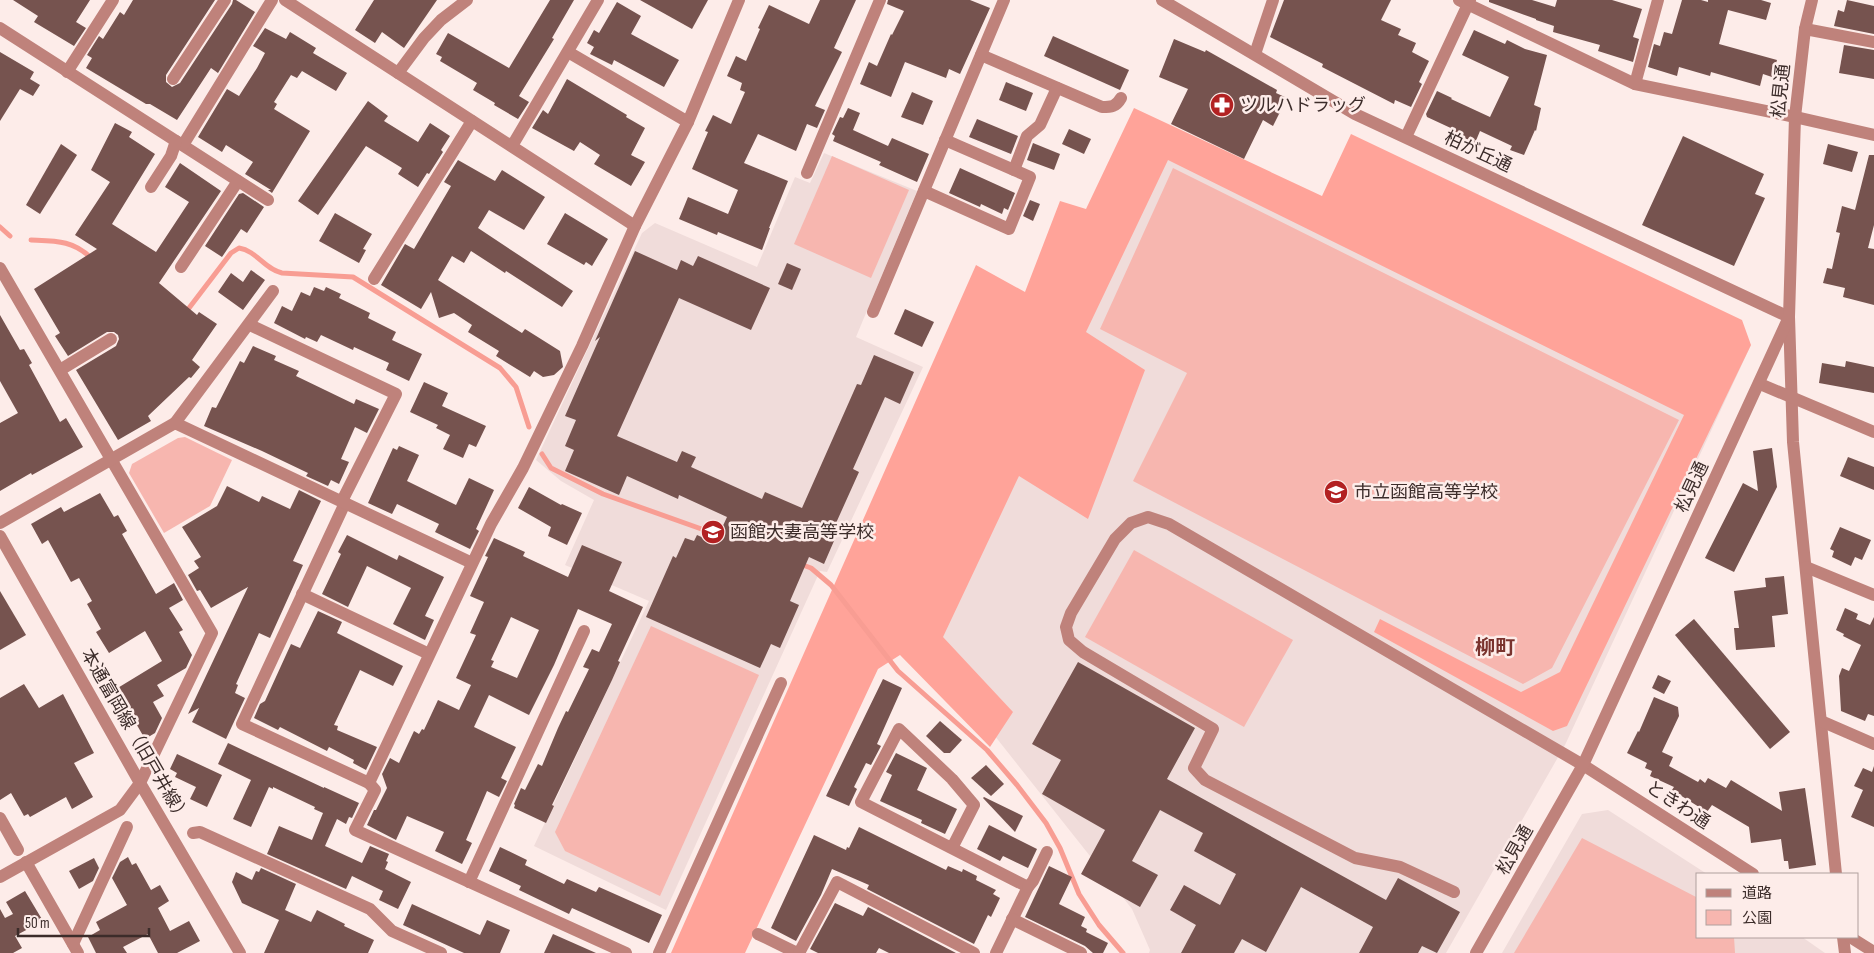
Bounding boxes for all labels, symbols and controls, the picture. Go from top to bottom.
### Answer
street label: 松見通 [1768,63,1794,119]
pharmacy icon: ツルハドラッグ [1209,92,1235,118]
place label: ツルハドラッグ [1240,95,1366,116]
street label: 柏が丘通 [1441,127,1515,177]
street label: 松見通 [1671,458,1713,516]
school or university icon: 市立函館高等学校 [1323,479,1349,505]
place label: 市立函館高等学校 [1354,482,1498,503]
school or university icon: 函館大妻高等学校 [700,519,726,545]
place label: 函館大妻高等学校 [730,522,874,543]
district label: 柳町 [1475,636,1515,660]
street label: 本通富岡線（旧戸井線） [76,645,194,827]
street label: ときわ通 [1642,777,1714,833]
street label: 松見通 [1492,821,1538,879]
legend [1696,873,1859,938]
text: 道路 [1742,884,1772,903]
scale bar [18,906,149,938]
text: 公園 [1742,909,1772,928]
text: 50 m [25,914,50,933]

